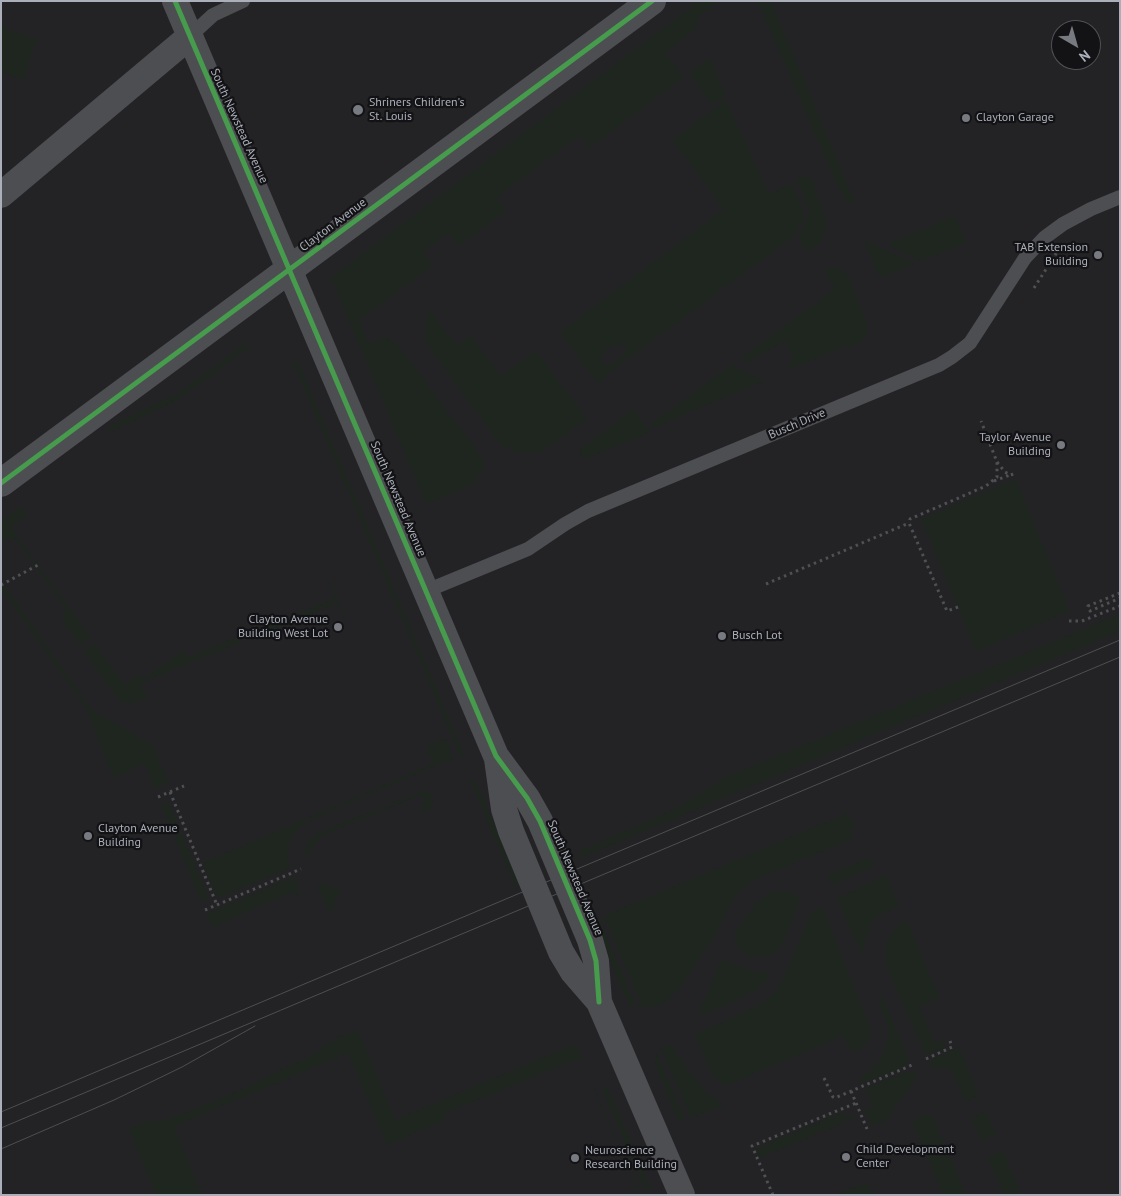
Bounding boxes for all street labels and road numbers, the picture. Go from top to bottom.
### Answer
street label: South Newstead Avenue [207,66,271,186]
street label: Clayton Avenue [297,195,369,255]
street label: Busch Drive [766,406,828,442]
street label: South Newstead Avenue [367,439,429,559]
street label: South Newstead Avenue [544,818,606,938]

